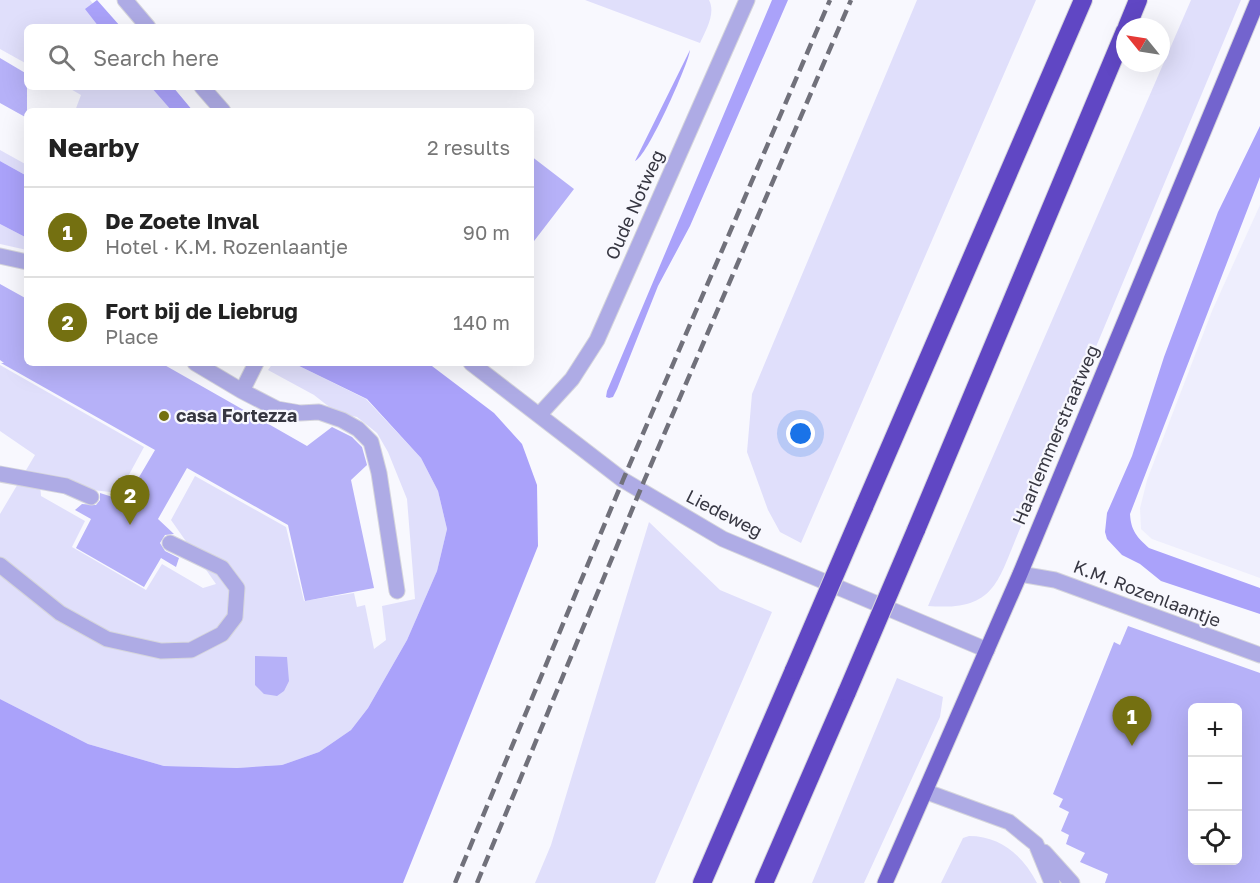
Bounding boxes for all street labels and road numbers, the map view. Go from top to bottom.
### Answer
street label: Oude Notweg [600,146,668,263]
street label: Haarlemmerstraatweg [1007,341,1103,528]
street label: Liedeweg [683,485,766,542]
street label: K.M. Rozenlaantje [1071,555,1224,631]

